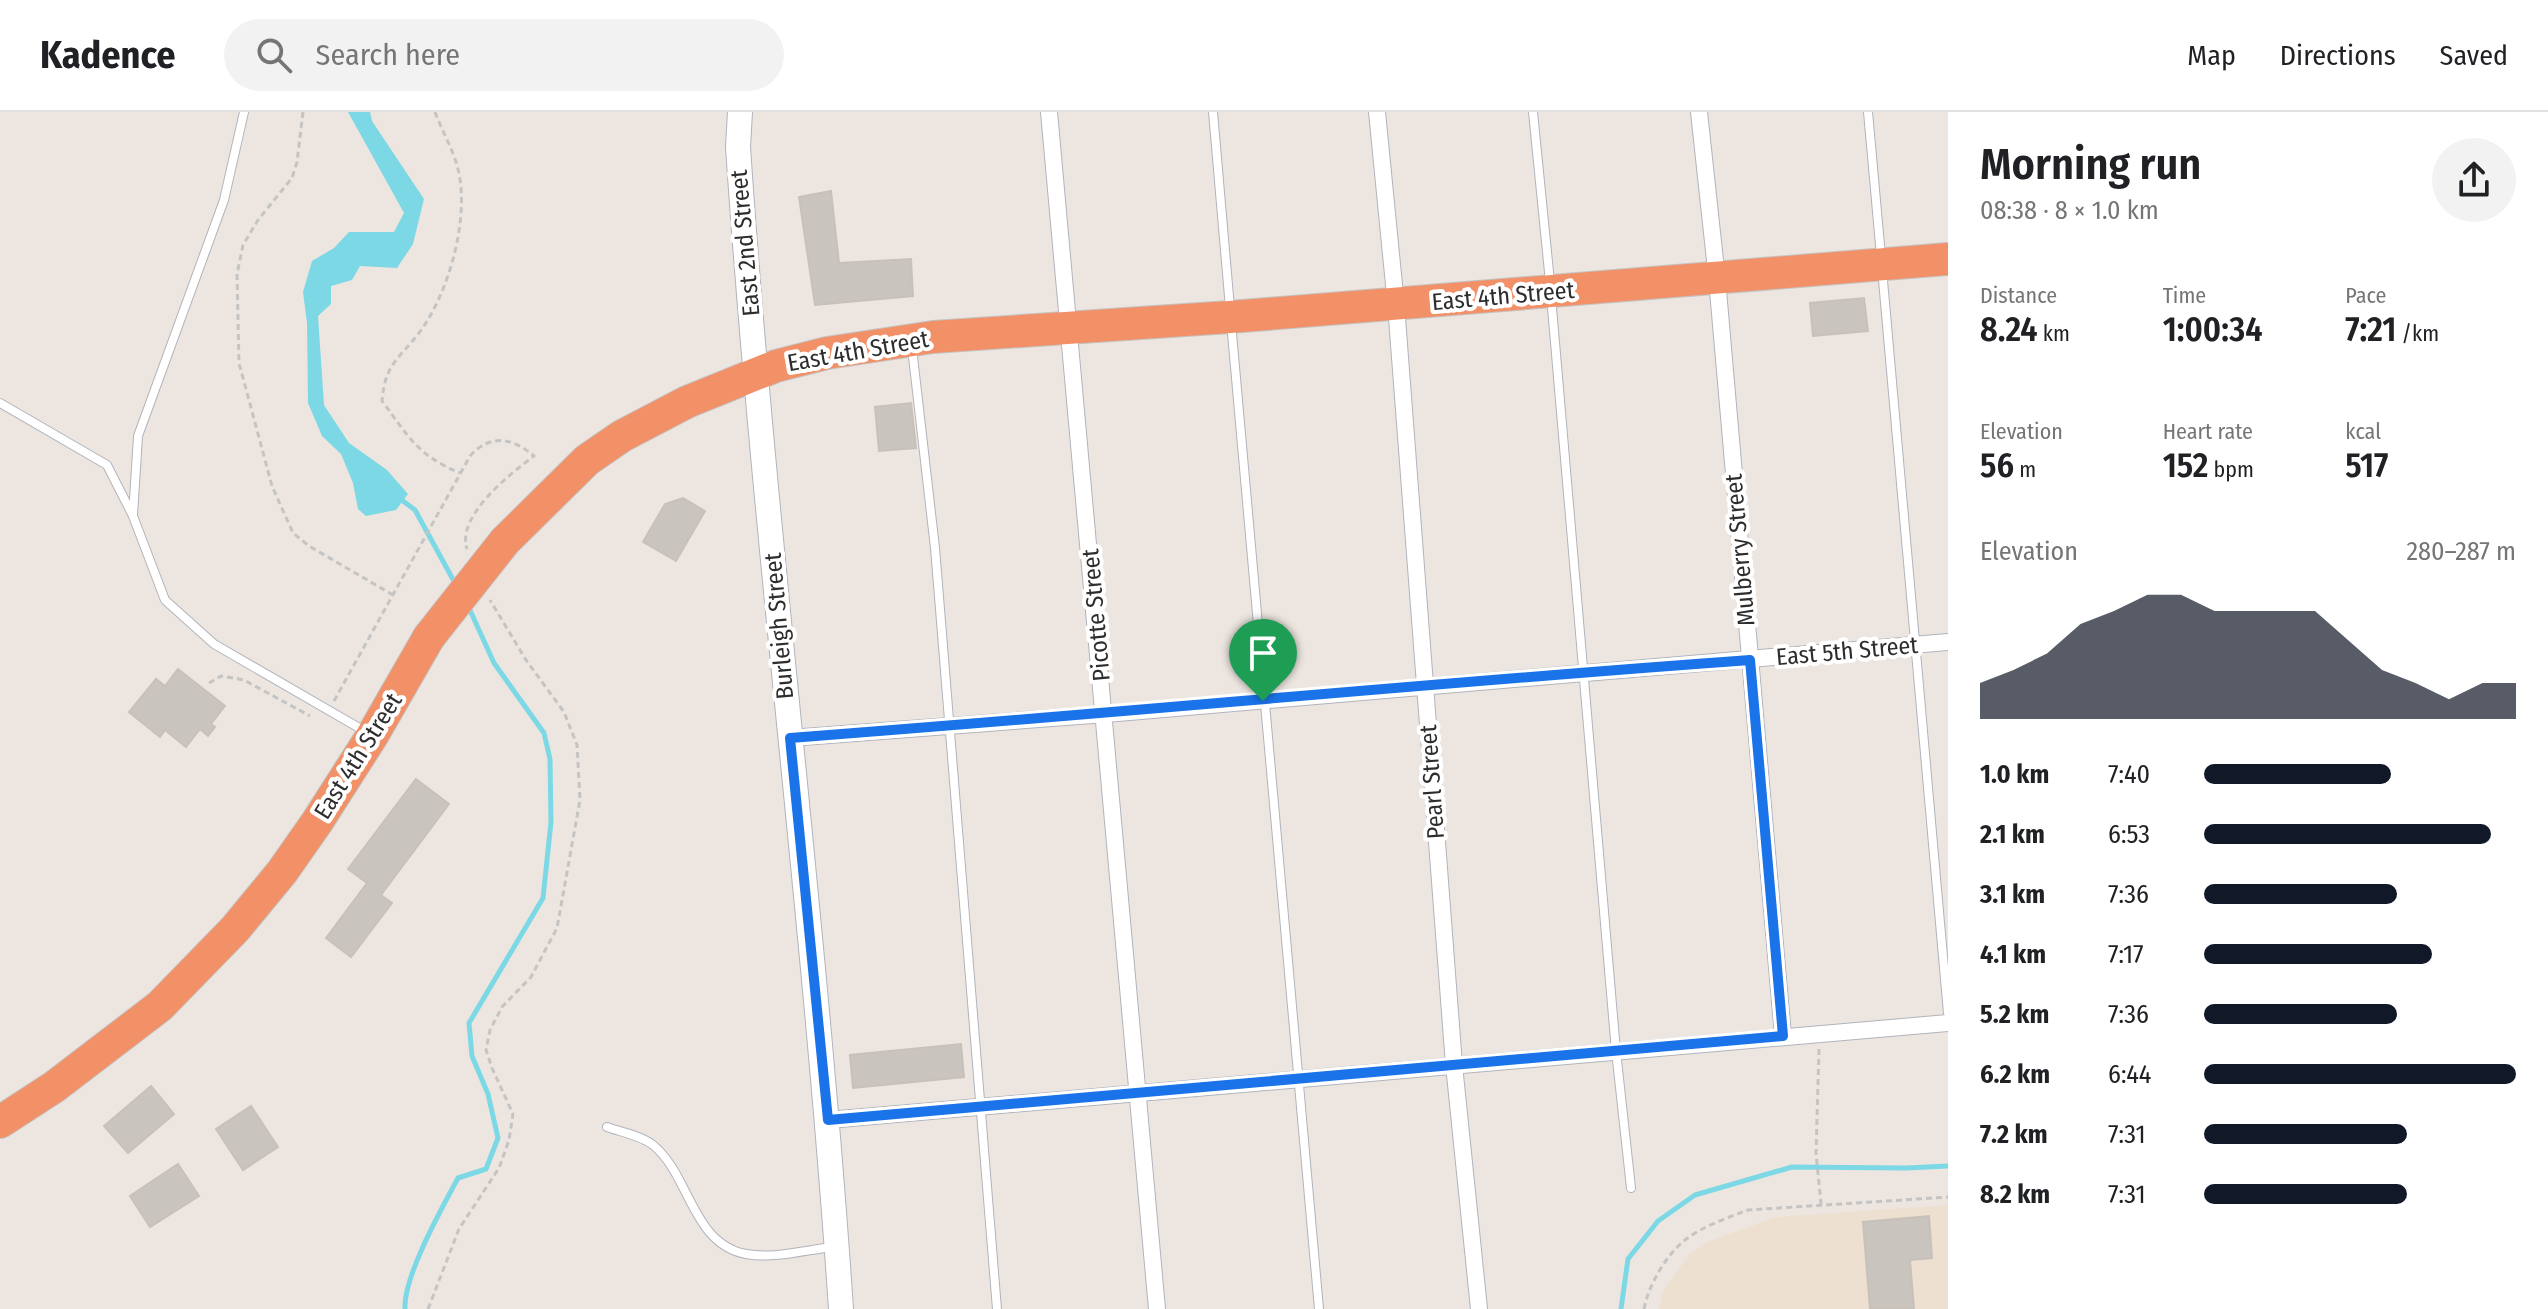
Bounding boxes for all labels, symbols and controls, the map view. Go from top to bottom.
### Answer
search box [224,19,784,91]
text: Kadence [40,32,176,78]
icon: search [252,33,296,77]
text: Search here [316,37,460,73]
text: Map [2187,39,2236,72]
text: Directions [2280,39,2396,72]
text: Saved [2440,39,2508,72]
text: Morning run [1980,138,2201,191]
button: share [2432,138,2516,222]
street label: East 2nd Street [725,168,765,317]
text: 08:38 · 8 × 1.0 km [1980,195,2159,226]
street label: East 4th Street [1431,276,1576,316]
text: Distance [1980,282,2057,309]
text: Time [2163,282,2206,309]
text: Pace [2345,282,2386,309]
text: 8.24 [1980,309,2038,350]
text: 1:00:34 [2163,309,2262,350]
text: 7:21 [2345,309,2396,350]
text: km [2038,320,2070,347]
text: /km [2396,320,2439,347]
street label: East 4th Street [785,325,931,377]
text: Elevation [1980,418,2063,445]
text: Heart rate [2163,418,2253,445]
text: kcal [2345,418,2381,445]
text: 56 [1980,445,2014,486]
text: 152 [2163,445,2208,486]
text: 517 [2345,445,2388,486]
text: m [2014,456,2036,483]
text: bpm [2208,456,2254,483]
street label: Mulberry Street [1719,473,1761,627]
text: Elevation [1980,536,2078,567]
text: 280–287 m [2407,536,2516,567]
street label: Picotte Street [1076,547,1116,682]
street label: Burleigh Street [759,552,799,700]
pin [1229,619,1297,701]
icon: arrive [1241,631,1285,675]
street label: East 5th Street [1775,631,1919,671]
street label: East 4th Street [308,688,408,824]
street label: Pearl Street [1414,724,1450,840]
text: 1.0 km [1980,759,2049,790]
text: 7:40 [2108,759,2150,790]
text: 2.1 km [1980,819,2045,850]
text: 6:53 [2108,819,2150,850]
text: 3.1 km [1980,879,2045,910]
text: 7:36 [2108,879,2149,910]
text: 4.1 km [1980,939,2046,970]
text: 7:17 [2108,939,2144,970]
text: 5.2 km [1980,999,2049,1030]
text: 7:36 [2108,999,2149,1030]
text: 6.2 km [1980,1059,2050,1090]
text: 6:44 [2108,1059,2151,1090]
text: 7.2 km [1980,1119,2048,1150]
text: 7:31 [2108,1119,2146,1150]
text: 8.2 km [1980,1179,2050,1210]
text: 7:31 [2108,1179,2146,1210]

